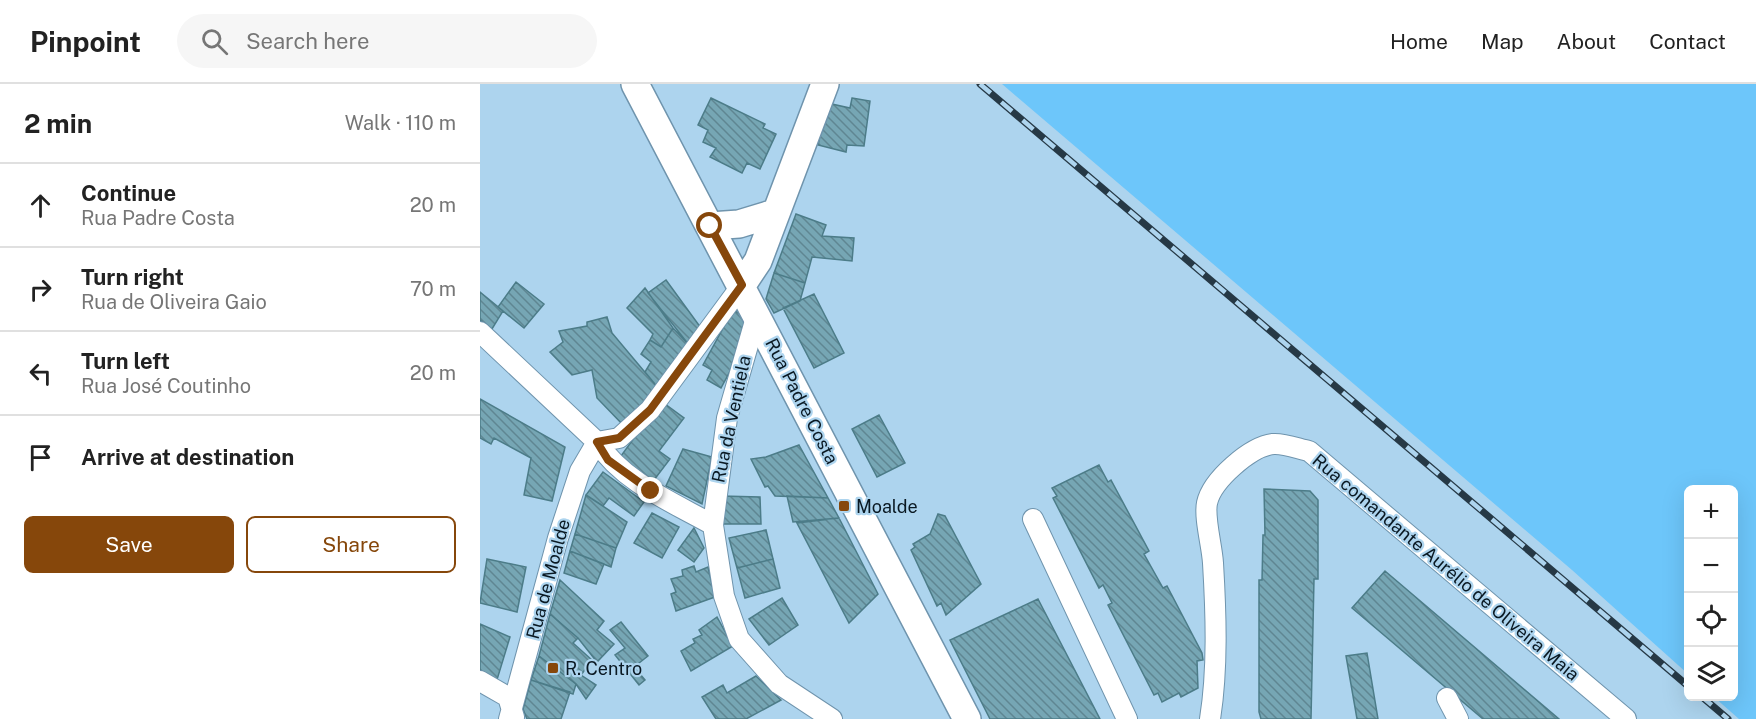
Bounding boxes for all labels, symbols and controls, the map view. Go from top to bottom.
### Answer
search box [177,14,597,68]
text: Pinpoint [30,25,141,58]
icon: search [198,25,231,58]
text: Search here [246,28,369,54]
text: Home [1390,29,1448,54]
text: Map [1481,29,1524,54]
text: About [1557,29,1616,54]
text: Contact [1649,29,1726,54]
text: 2 min [24,108,92,139]
text: Walk · 110 m [345,111,456,135]
text: Continue [81,180,176,206]
icon: ahead [24,189,57,222]
text: 20 m [410,193,456,217]
text: Rua Padre Costa [81,206,235,230]
route start [696,212,722,238]
text: Turn right [81,264,184,290]
icon: right [24,273,57,306]
text: 70 m [410,277,456,301]
text: Rua de Oliveira Gaio [81,290,267,314]
street label: Rua Padre Costa [761,335,843,467]
text: Turn left [81,348,170,374]
street label: Rua da Ventiela [707,353,755,485]
icon: left [24,357,57,390]
text: 20 m [410,361,456,385]
text: Rua José Coutinho [81,374,251,398]
icon: arrive [24,441,57,474]
text: Arrive at destination [81,444,294,470]
street label: Rua comandante Aurélio de Oliveira Maia [1308,449,1584,685]
route end [637,477,663,503]
map controls [1684,485,1738,701]
button: + [1684,485,1738,539]
place label: Moalde [856,496,918,517]
marker: Moalde [837,499,851,513]
button: Save [24,516,234,573]
button: Share [246,516,456,573]
street label: Rua de Moalde [522,517,574,641]
button: − [1684,539,1738,593]
button: locate [1684,593,1738,647]
button: layers [1684,647,1738,701]
place label: R. Centro [565,658,642,679]
marker: R. Centro [546,661,560,675]

